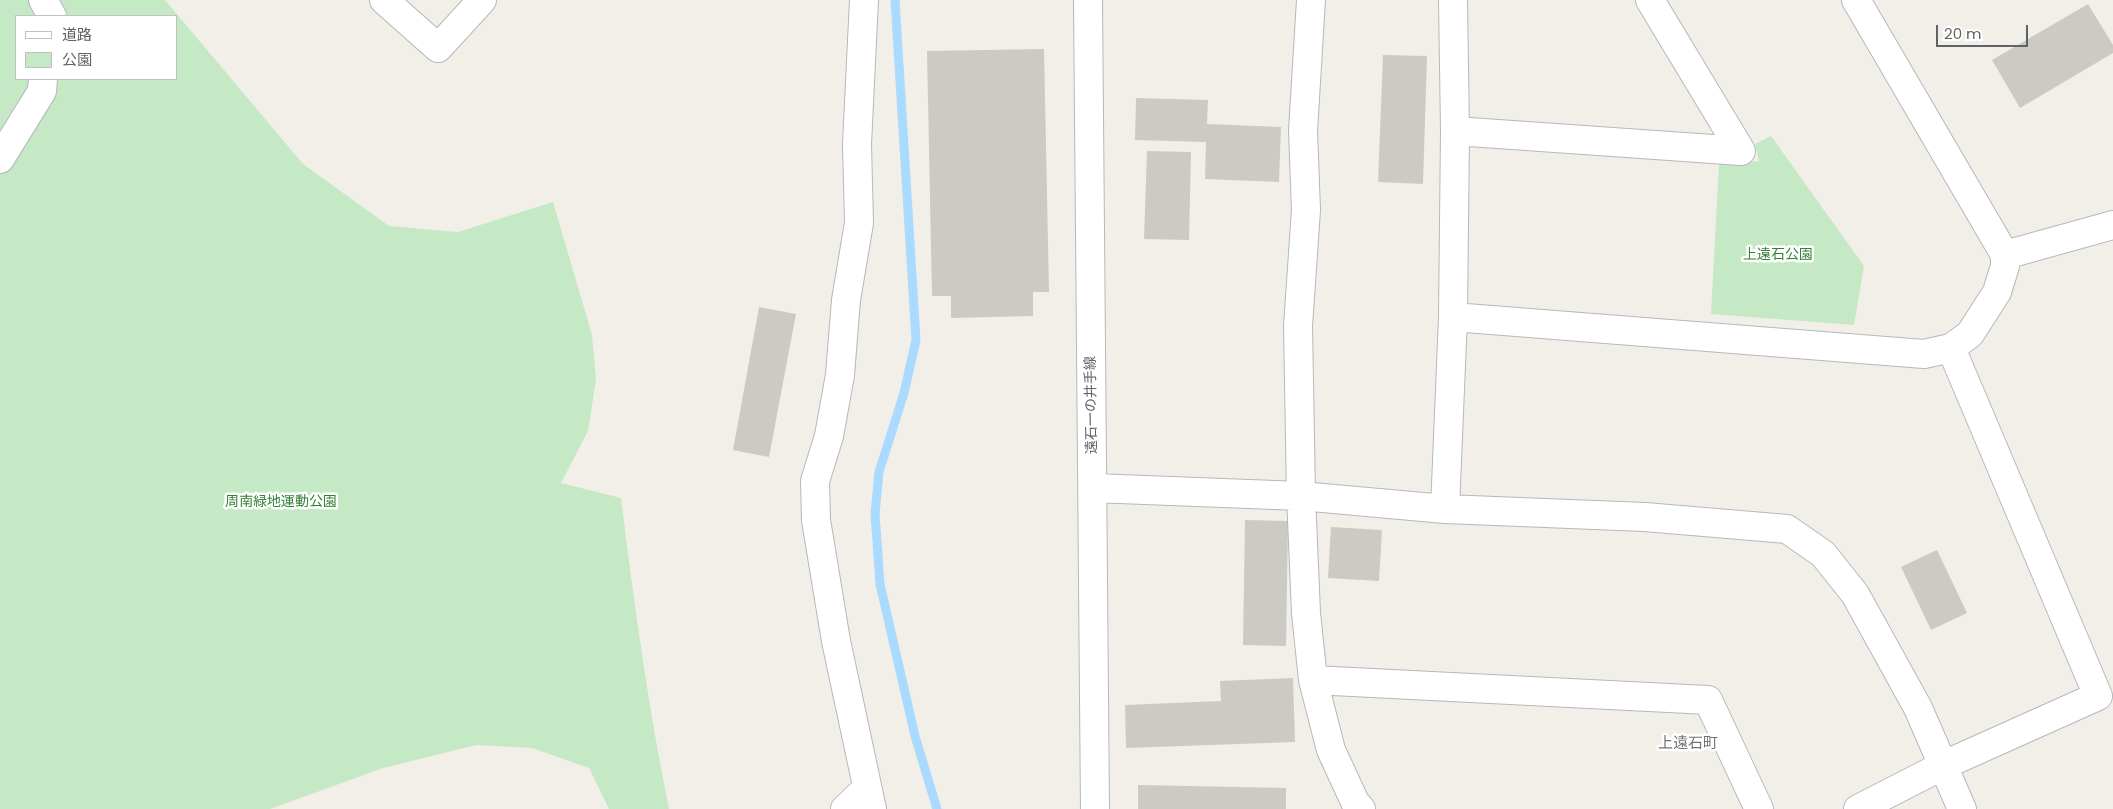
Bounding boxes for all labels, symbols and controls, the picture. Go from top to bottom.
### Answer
legend [15,15,178,80]
scale bar [1938,15,2030,47]
text: 20 m [1944,23,1982,44]
text: 道路 [62,24,92,45]
text: 公園 [62,49,92,70]
park label: 上遠石公園 [1743,247,1813,263]
street label: 遠石一の井手線 [1083,356,1101,454]
park label: 周南緑地運動公園 [225,494,337,510]
district label: 上遠石町 [1658,735,1718,753]

